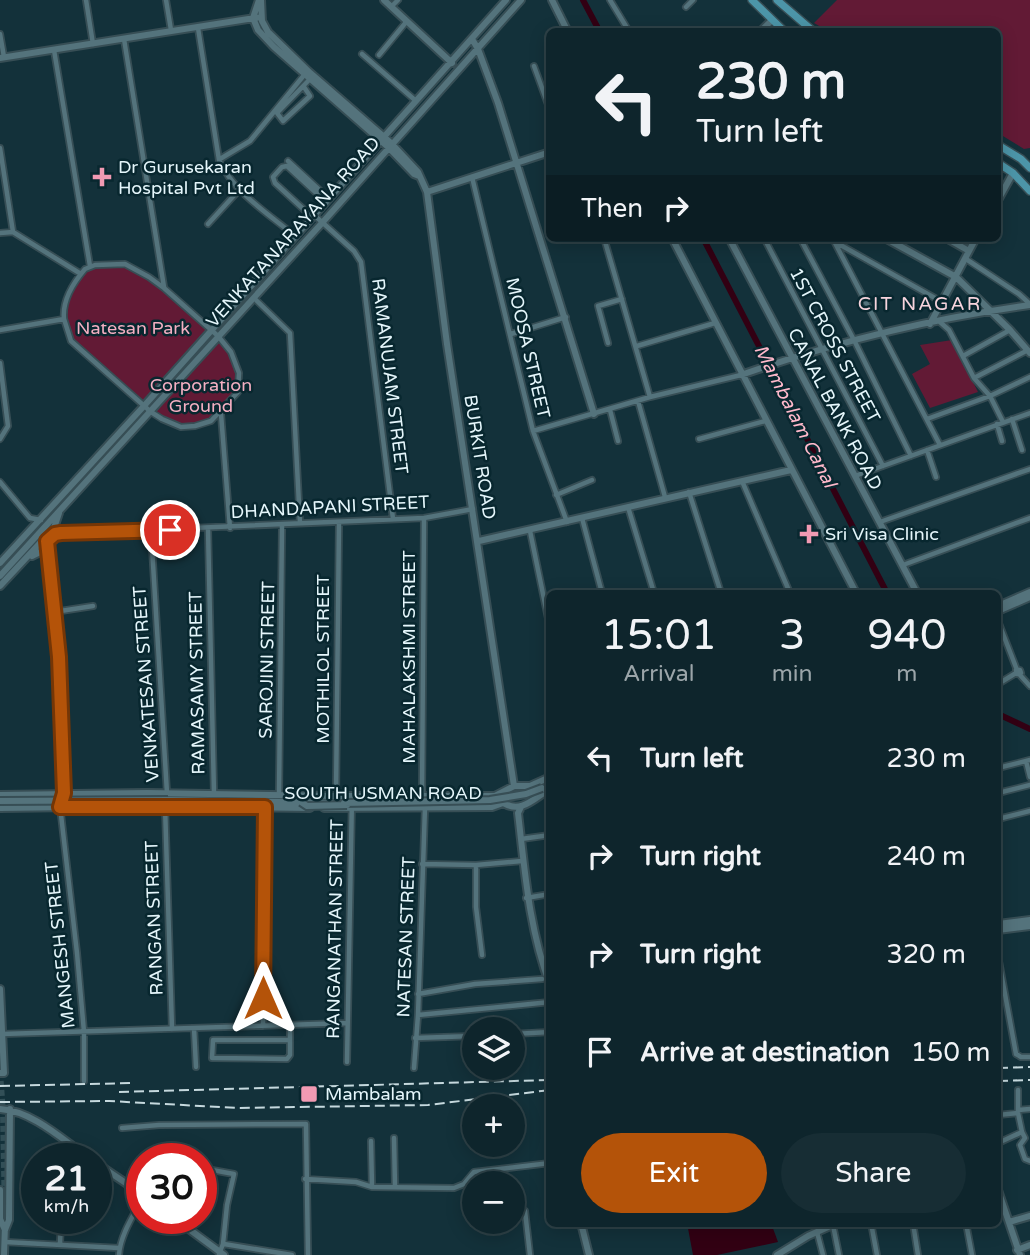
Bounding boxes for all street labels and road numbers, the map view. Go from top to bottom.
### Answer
street label: VENKATANARAYANA ROAD [201,132,385,332]
street label: 1ST CROSS STREET [785,264,885,426]
street label: MOOSA STREET [501,275,555,421]
street label: RAMANUJAM STREET [367,277,413,475]
street label: CANAL BANK ROAD [783,324,887,494]
street label: BURKIT ROAD [459,393,501,521]
street label: DHANDAPANI STREET [230,491,430,523]
street label: MAHALAKSHMI STREET [398,550,420,764]
street label: MOTHILOL STREET [312,574,334,744]
street label: SAROJINI STREET [255,581,279,739]
street label: VENKATESAN STREET [128,585,164,783]
street label: RAMASAMY STREET [184,591,210,775]
street label: SOUTH USMAN ROAD [284,782,482,804]
street label: RANGANATHAN STREET [322,819,348,1039]
street label: RANGAN STREET [140,840,168,996]
street label: NATESAN STREET [392,856,420,1018]
street label: MANGESH STREET [40,860,80,1030]

